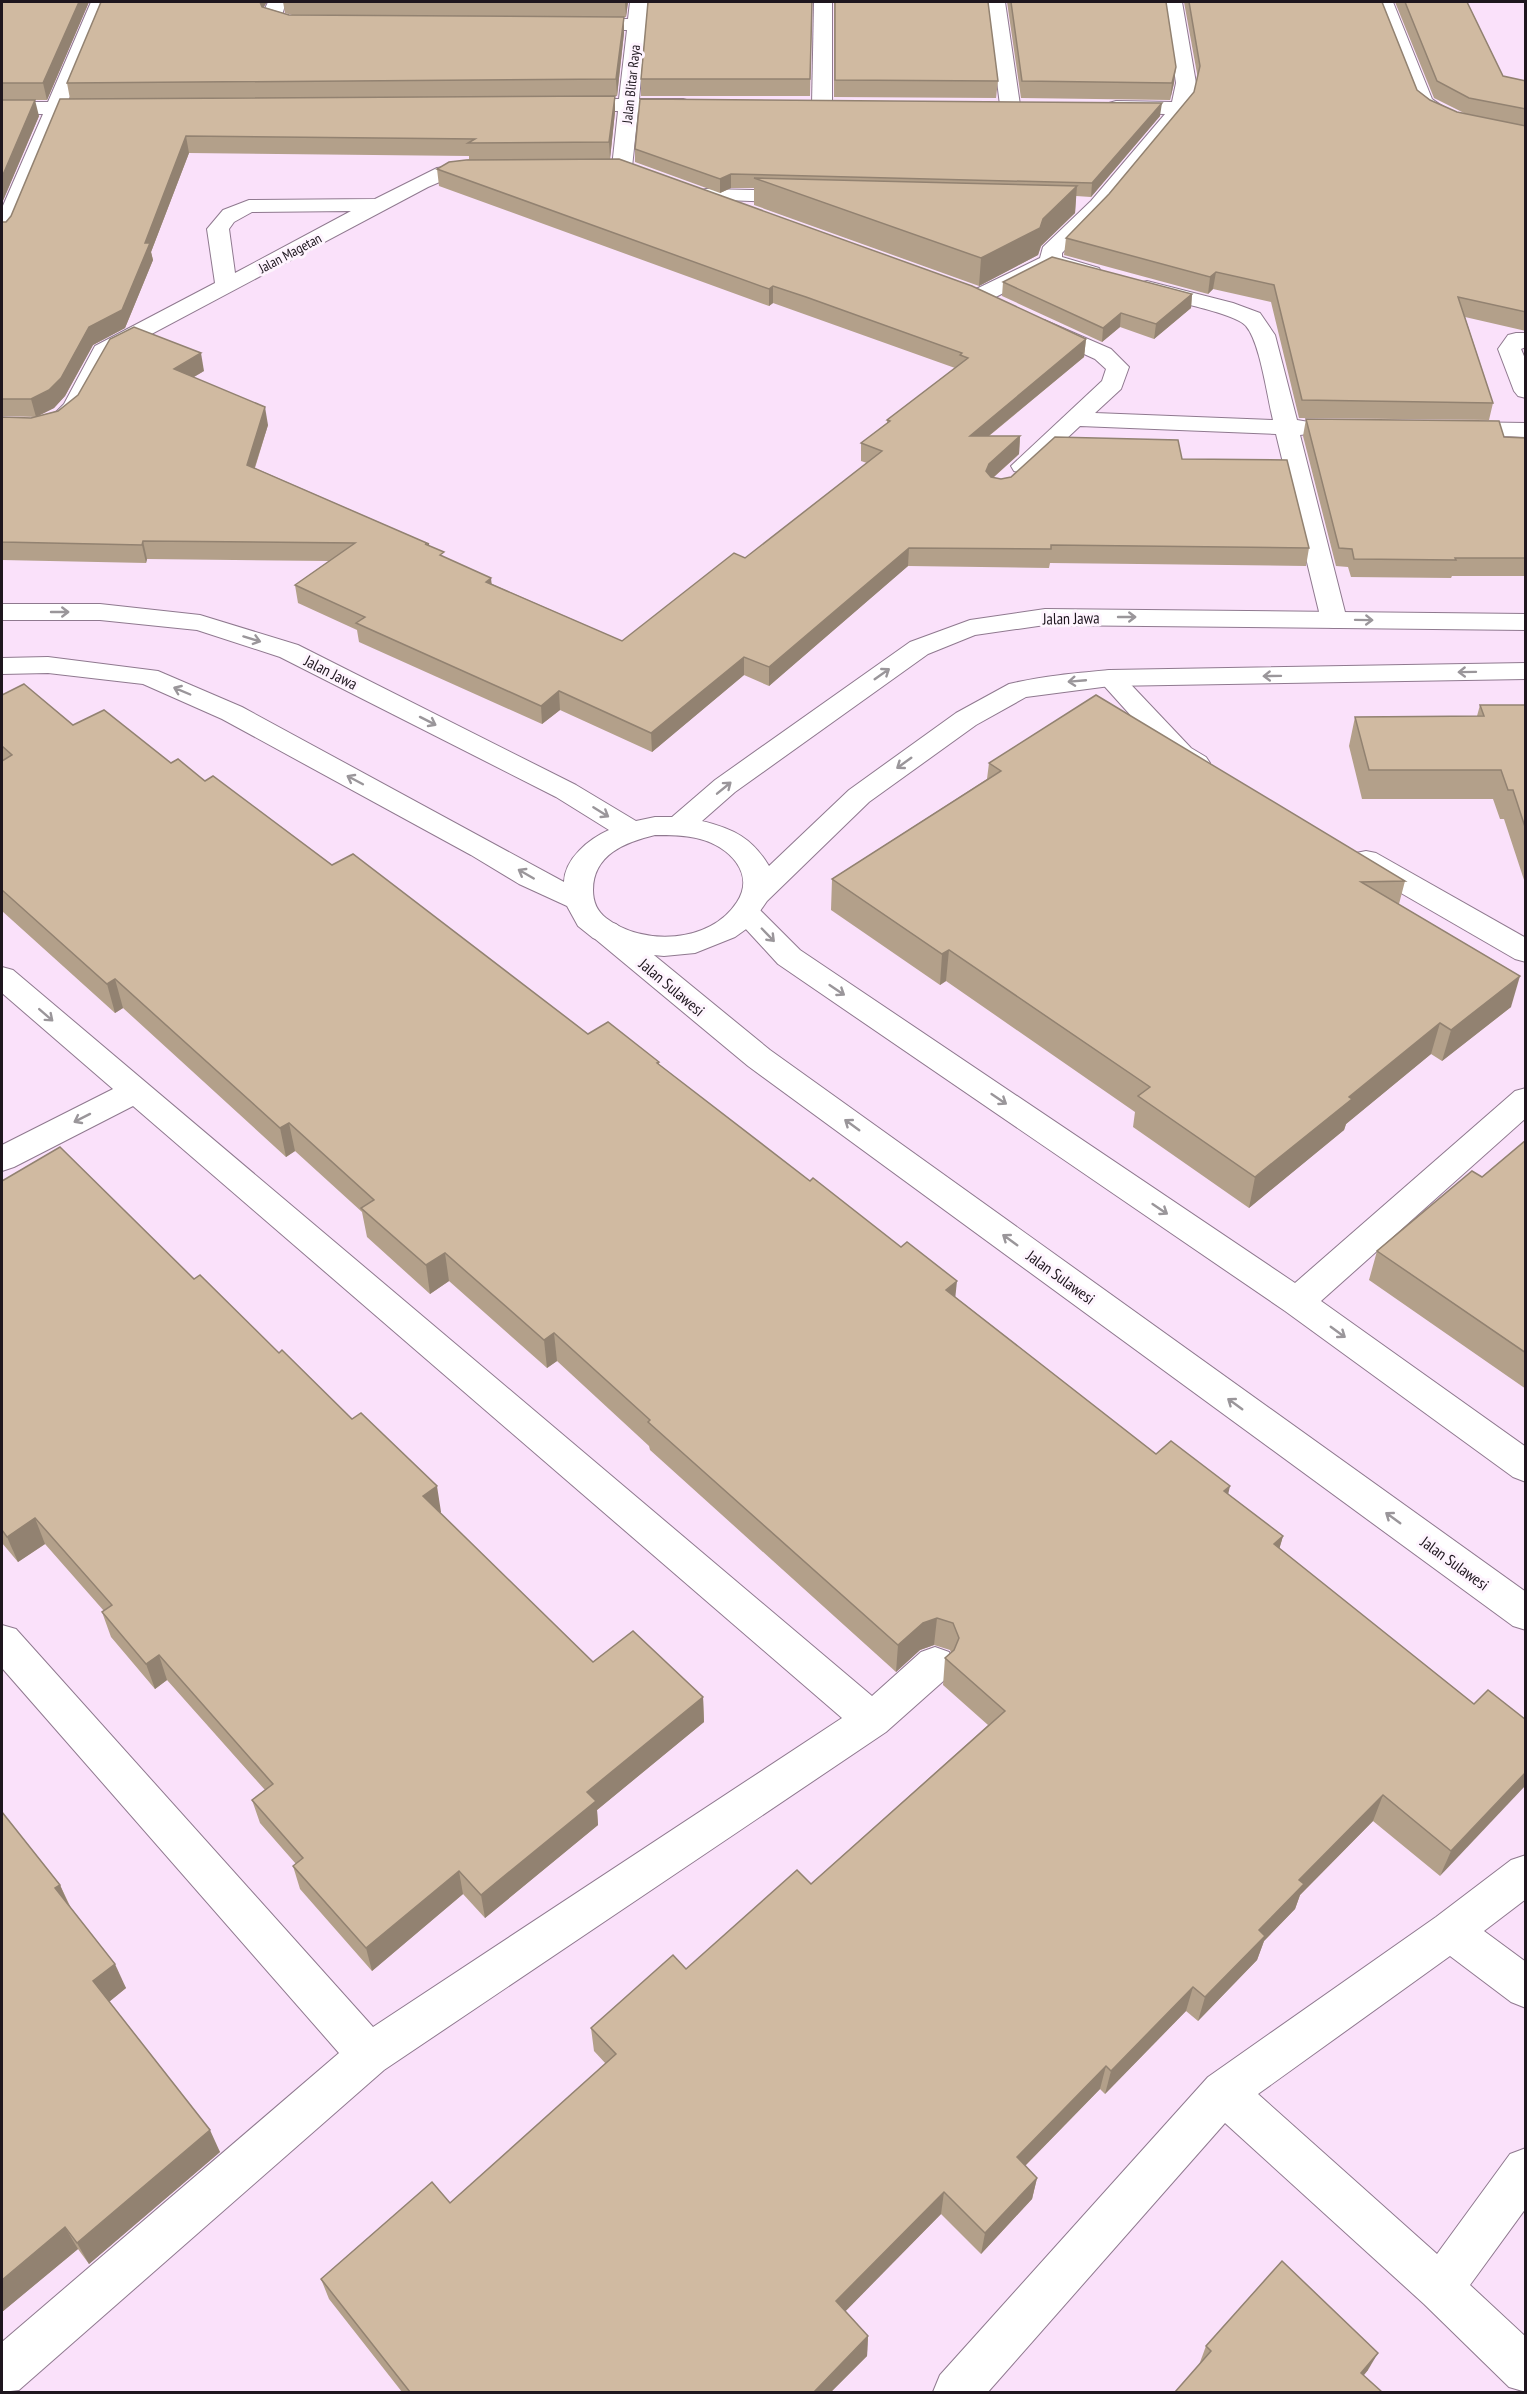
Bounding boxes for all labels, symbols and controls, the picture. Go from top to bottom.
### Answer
street label: Jalan Blitar Raya [618,44,644,125]
street label: Jalan Magetan [254,229,325,278]
one-way arrow [49,606,69,618]
street label: Jalan Jawa [1041,608,1100,629]
one-way arrow [1117,611,1137,623]
one-way arrow [1354,614,1374,626]
one-way arrow [242,634,261,645]
street label: Jalan Jawa [300,650,361,694]
one-way arrow [1458,666,1478,678]
one-way arrow [874,668,890,680]
one-way arrow [1263,670,1283,681]
one-way arrow [1068,676,1088,687]
one-way arrow [173,685,191,696]
one-way arrow [419,716,437,727]
one-way arrow [897,757,913,769]
one-way arrow [347,774,364,786]
one-way arrow [715,781,731,794]
one-way arrow [592,807,609,819]
one-way arrow [518,868,535,880]
one-way arrow [761,928,775,943]
street label: Jalan Sulawesi [634,953,709,1020]
one-way arrow [829,984,845,996]
one-way arrow [38,1008,53,1022]
one-way arrow [990,1093,1006,1105]
one-way arrow [74,1112,91,1124]
one-way arrow [844,1119,860,1131]
one-way arrow [1151,1203,1168,1215]
one-way arrow [1002,1233,1018,1246]
street label: Jalan Sulawesi [1022,1245,1099,1308]
one-way arrow [1329,1325,1345,1338]
one-way arrow [1228,1397,1244,1410]
one-way arrow [1386,1512,1402,1524]
street label: Jalan Sulawesi [1416,1531,1493,1594]

